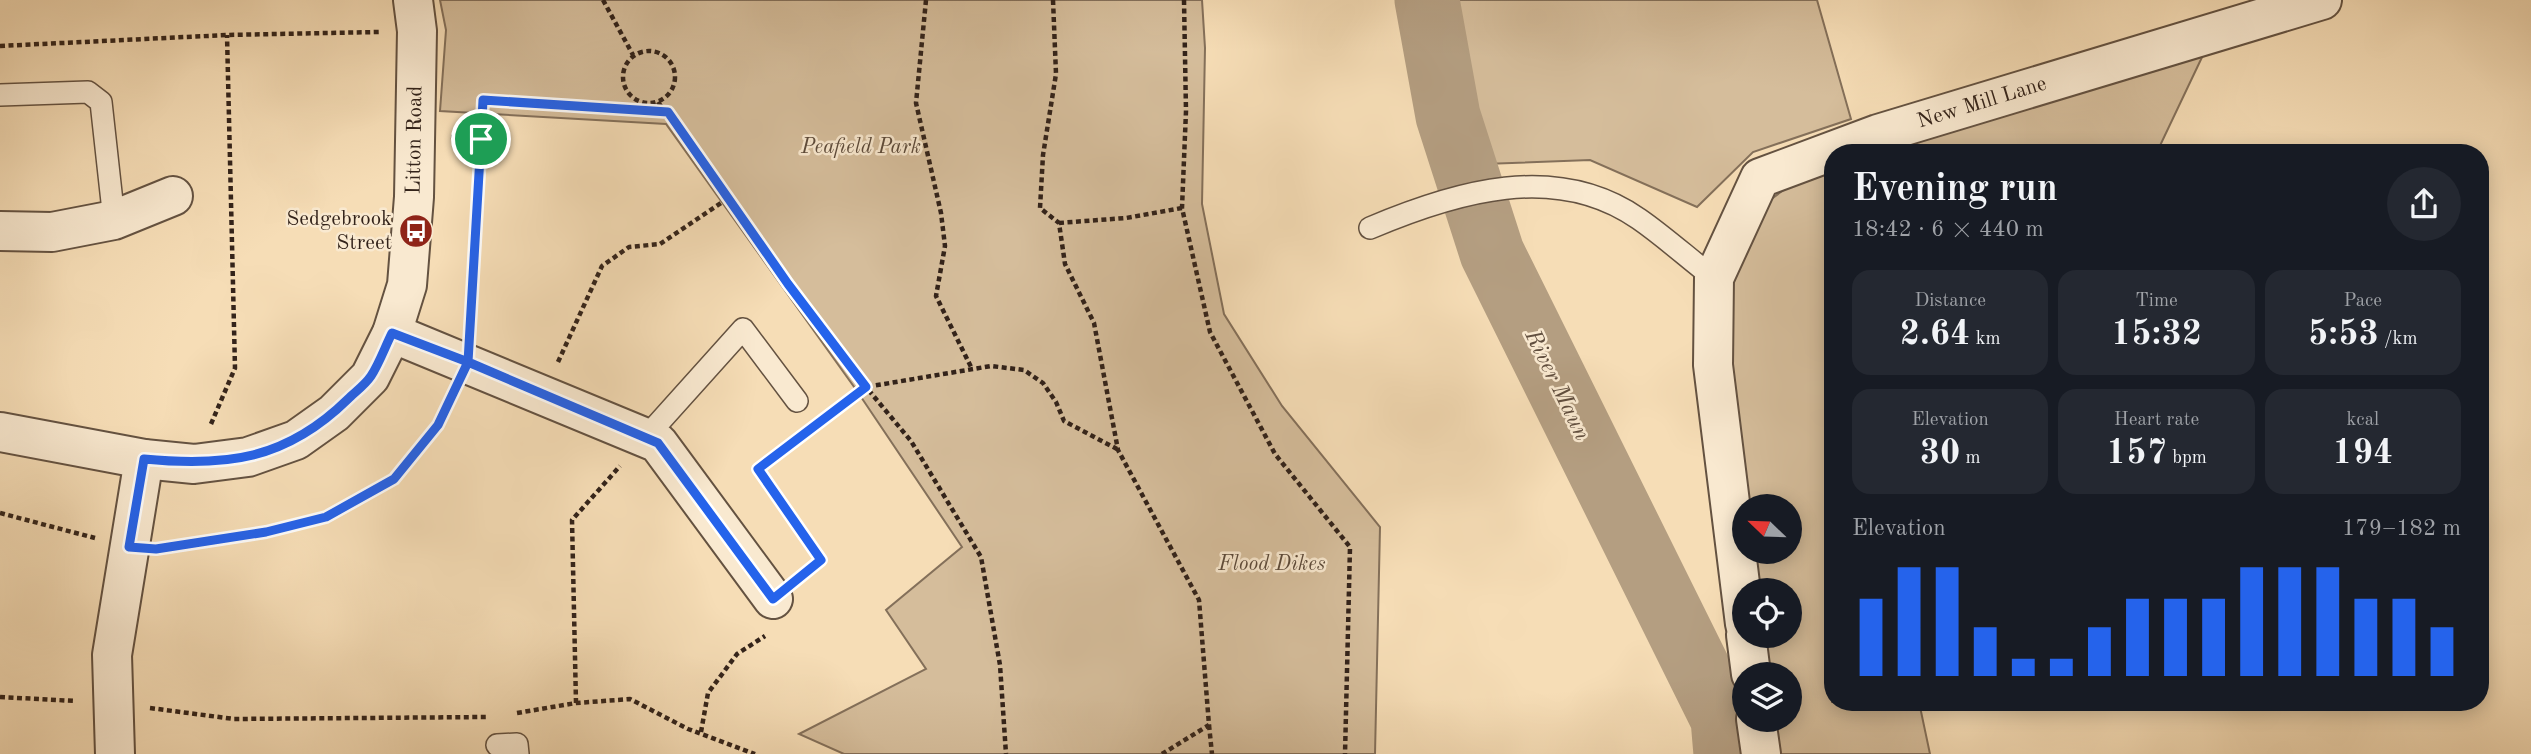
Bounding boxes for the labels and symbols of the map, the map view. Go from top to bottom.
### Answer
street label: New Mill Lane [1915,73,2049,133]
street label: Litton Road [404,85,426,195]
pin [451,109,511,169]
park label: Peafield Park [800,137,921,158]
place label: Sedgebrook Street [286,209,392,254]
bus stop icon: Sedgebrook Street [397,212,435,250]
water label: River Maun [1520,325,1594,444]
north arrow [1732,494,1802,564]
park label: Flood Dikes [1217,554,1326,575]

